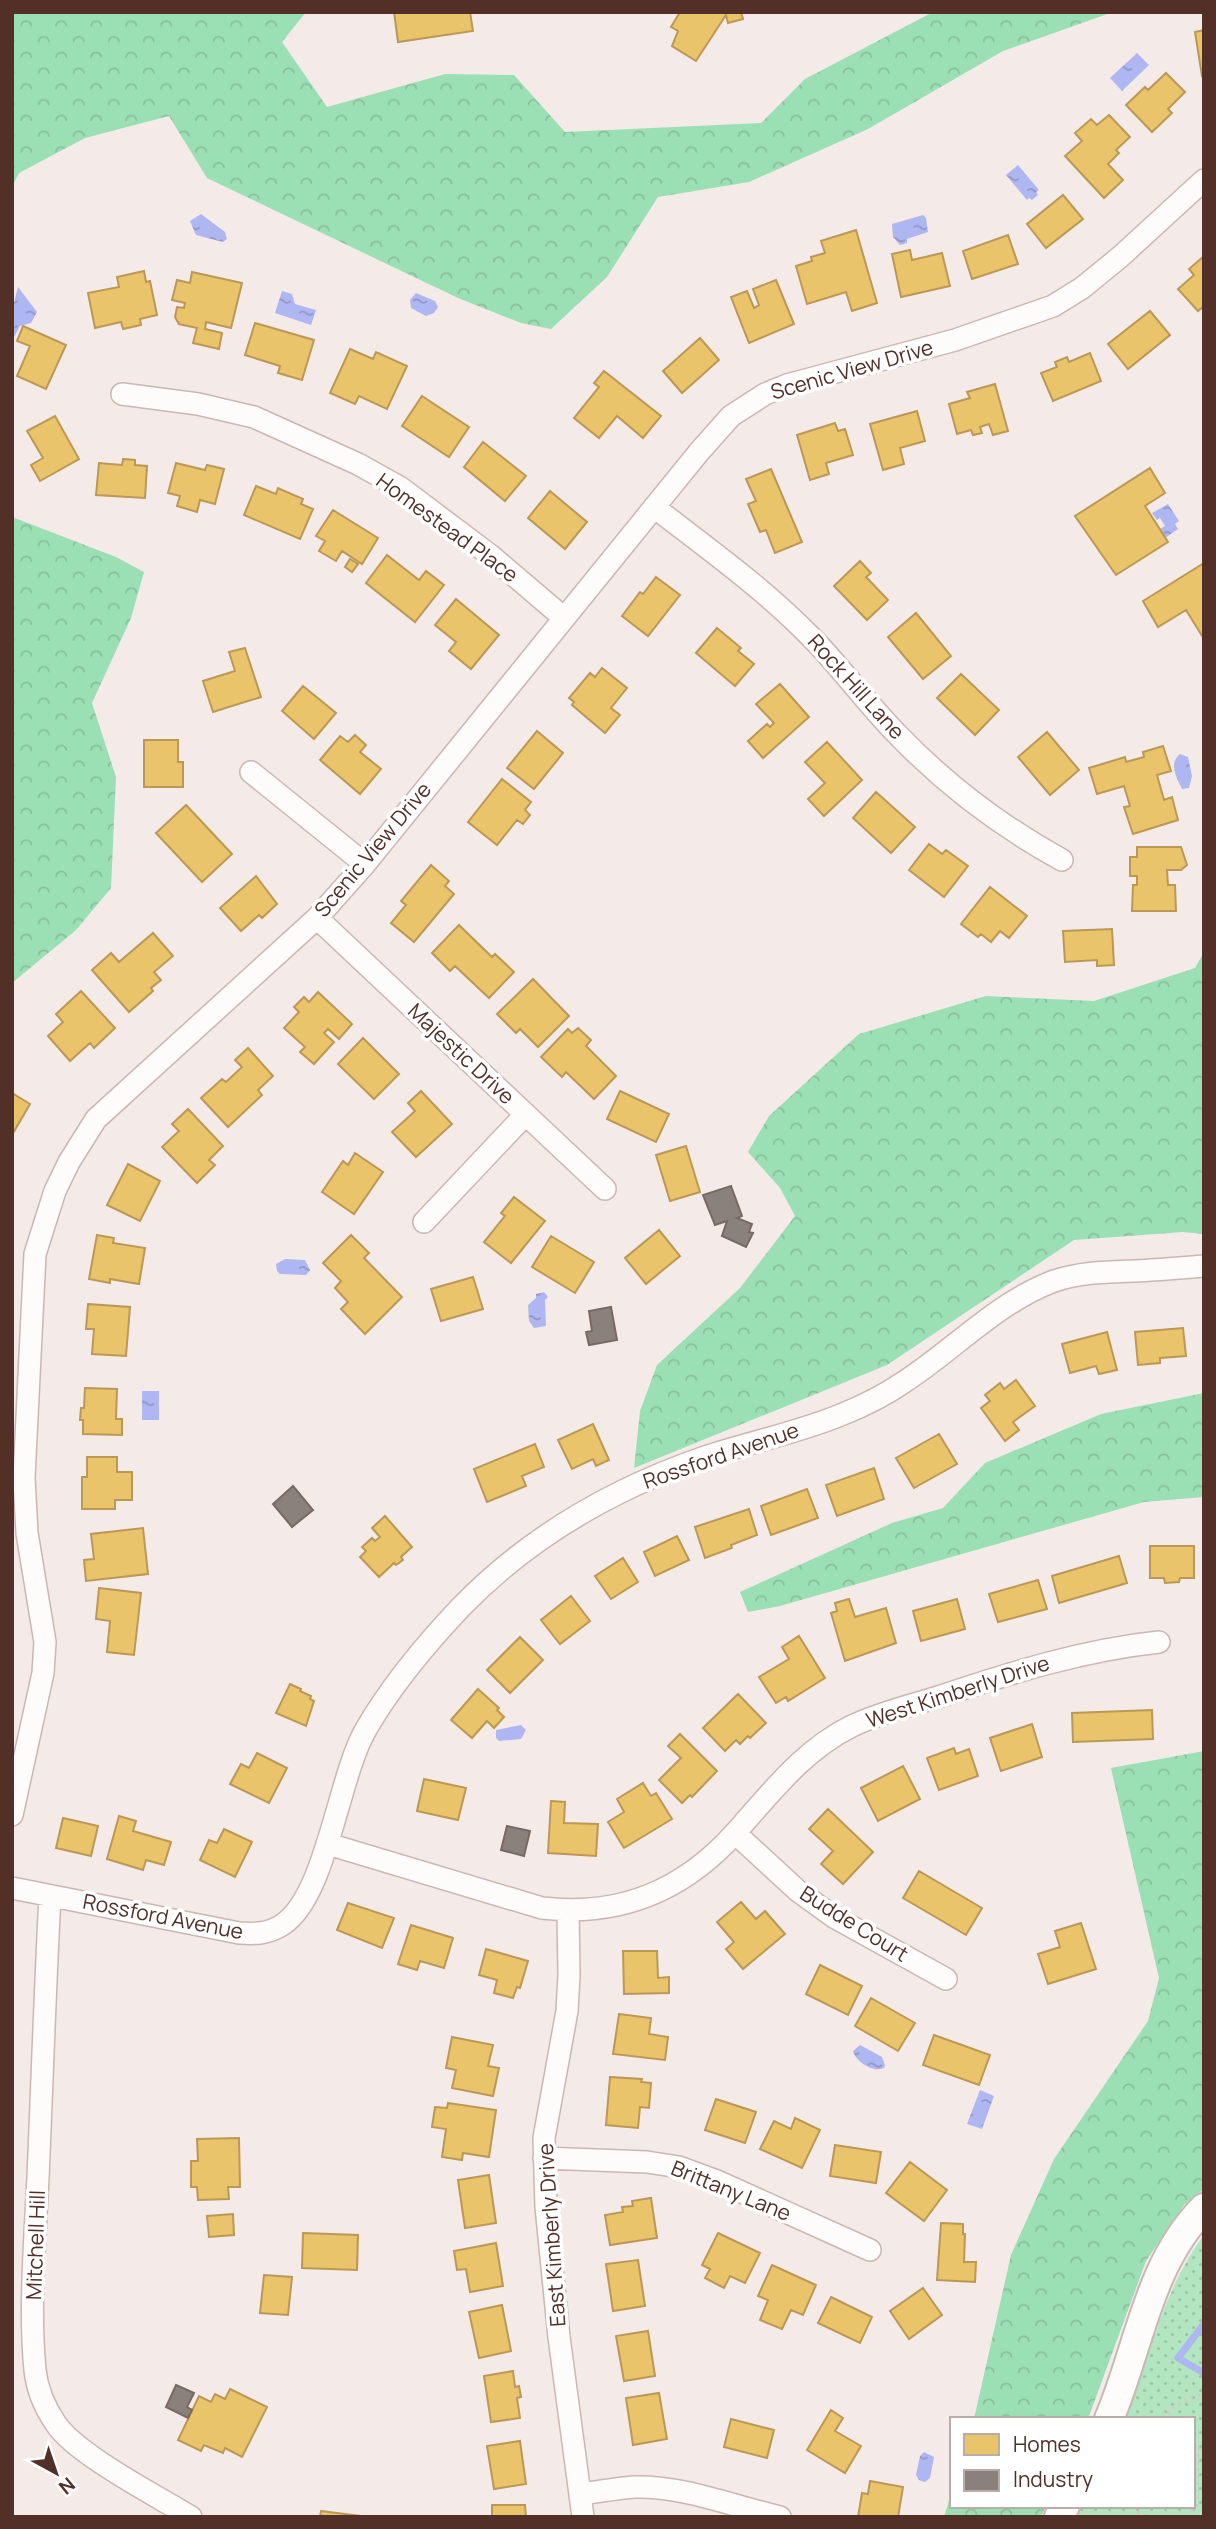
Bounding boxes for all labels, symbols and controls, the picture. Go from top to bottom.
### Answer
street label: Scenic View Drive [767,332,936,406]
street label: Homestead Place [371,466,524,588]
street label: Rock Hill Lane [802,628,911,745]
street label: Scenic View Drive [308,776,437,923]
street label: Majestic Drive [402,997,521,1110]
street label: Rossford Avenue [639,1415,802,1495]
street label: West Kimberly Drive [863,1648,1053,1734]
street label: Budde Court [795,1879,914,1968]
street label: Rossford Avenue [81,1887,246,1945]
street label: East Kimberly Drive [531,2142,571,2328]
street label: Brittany Lane [667,2153,795,2227]
street label: Mitchell Hill [19,2190,51,2300]
legend [950,2417,1195,2508]
text: Homes [1013,2430,1081,2458]
north arrow [21,2438,91,2508]
text: Industry [1013,2465,1093,2493]
text: N [53,2472,81,2500]

